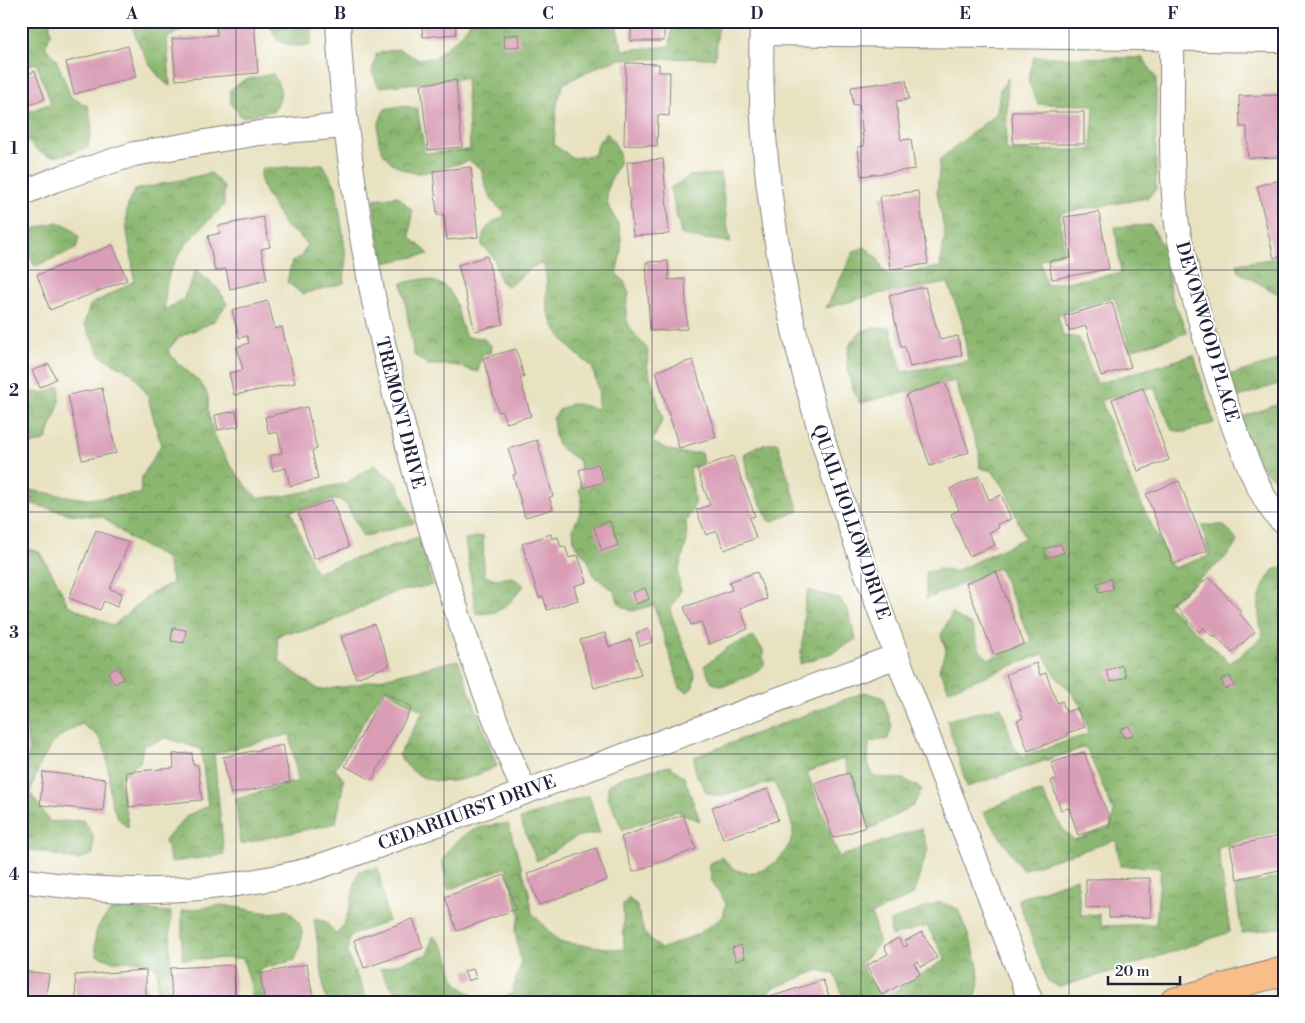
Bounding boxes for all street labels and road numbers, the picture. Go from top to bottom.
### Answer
street label: DEVONWOOD PLACE [1170,239,1244,425]
street label: TREMONT DRIVE [370,335,430,491]
street label: QUAIL HOLLOW DRIVE [807,421,895,623]
street label: CEDARHURST DRIVE [375,770,559,856]

